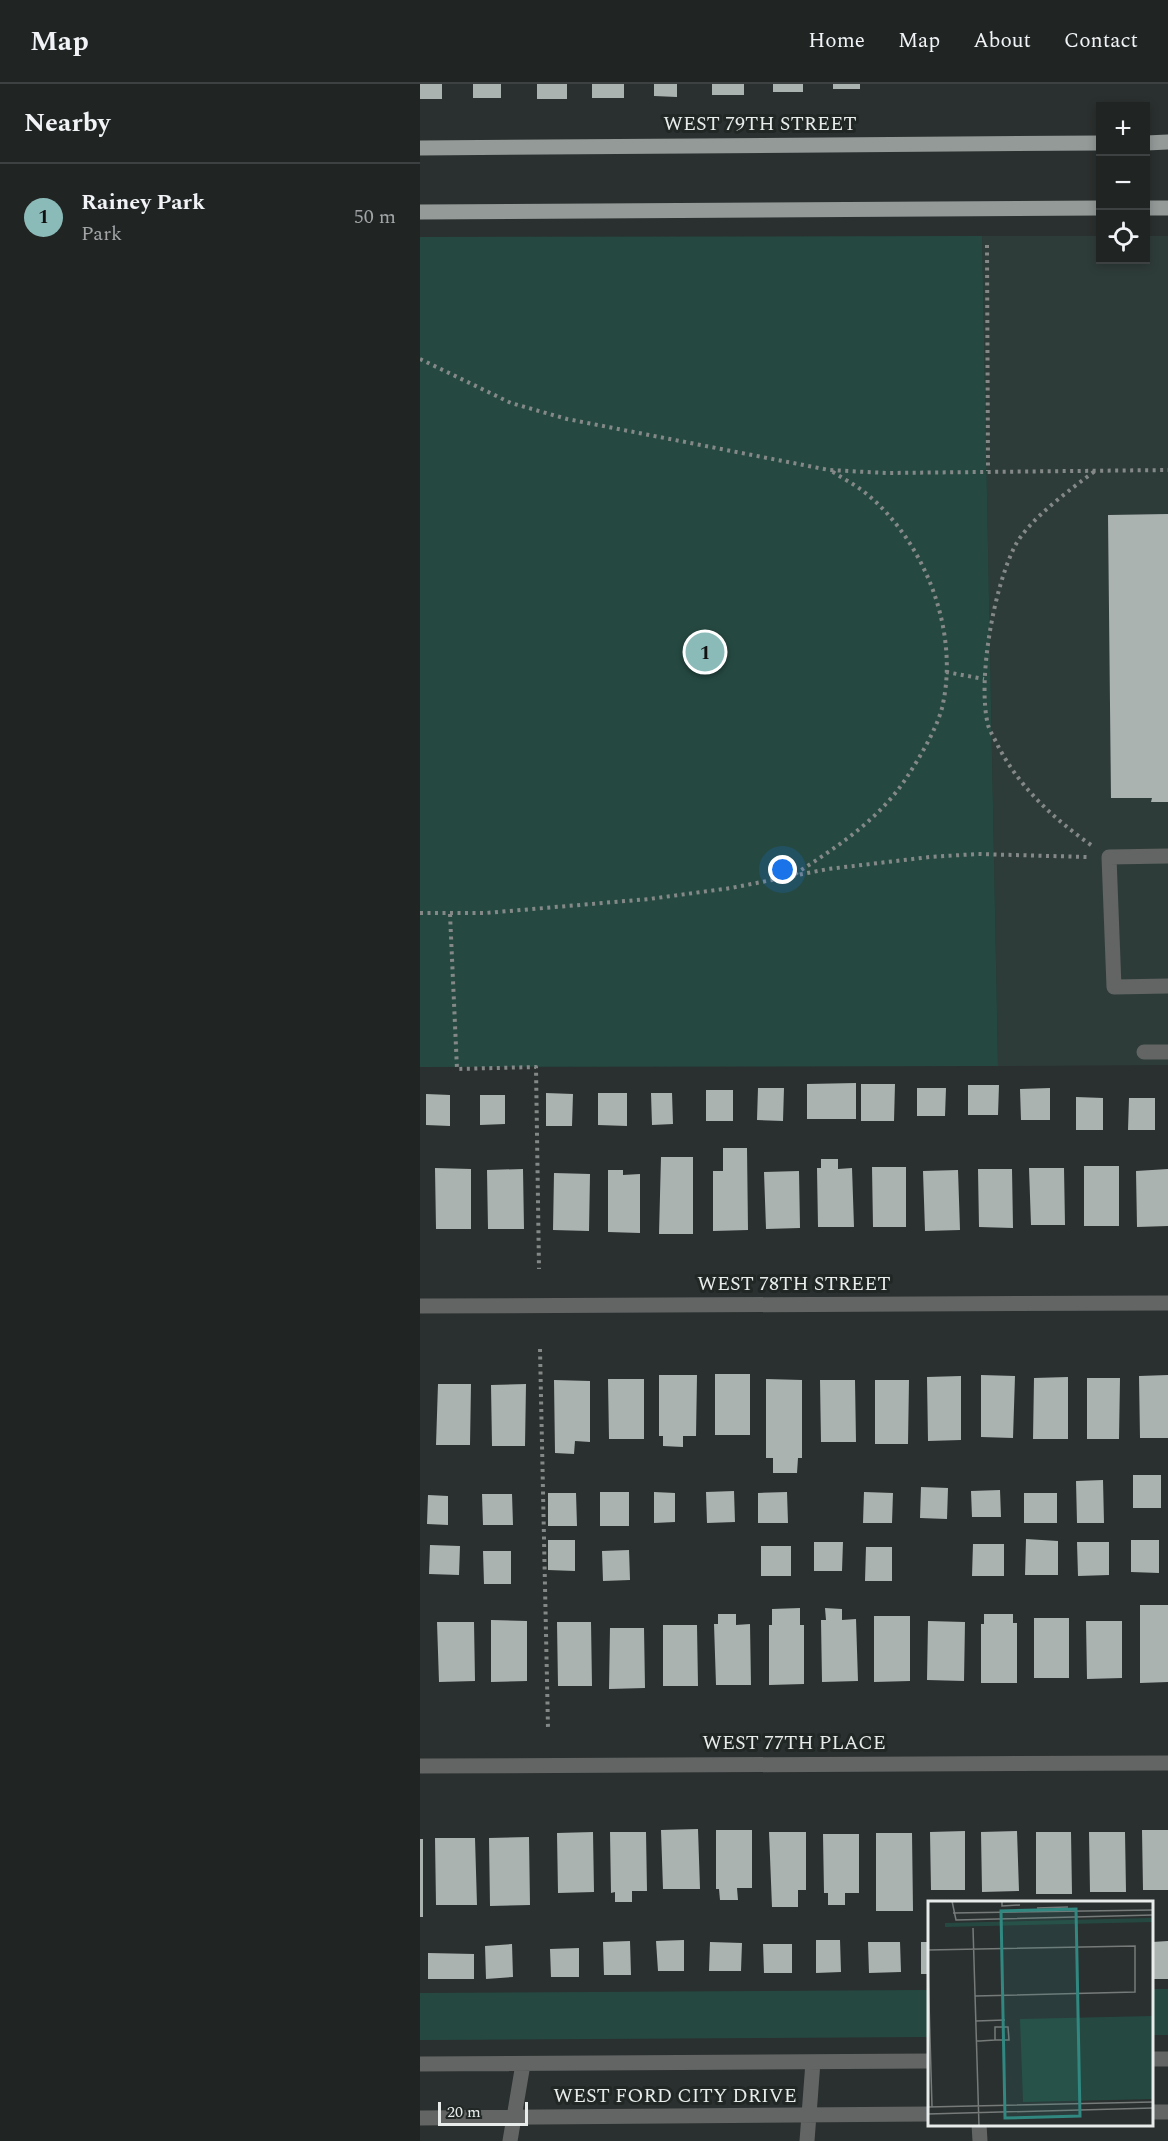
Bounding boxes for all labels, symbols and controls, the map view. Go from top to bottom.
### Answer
text: Map [30,20,89,63]
text: Home [808,25,865,57]
text: Map [898,25,940,57]
text: About [973,25,1031,57]
text: Contact [1064,25,1138,57]
map controls [1096,102,1150,264]
button: + [1096,102,1150,156]
text: Nearby [24,103,110,143]
street label: WEST 79TH STREET [663,109,857,139]
button: − [1096,156,1150,210]
text: Rainey Park [81,186,205,219]
text: 1 [38,202,49,232]
text: 50 m [354,202,396,232]
button: locate [1096,210,1150,264]
text: Park [81,219,122,249]
pin: 1 [686,630,724,674]
your location [768,855,797,884]
street label: WEST 78TH STREET [697,1269,891,1299]
street label: WEST 77TH PLACE [702,1728,886,1758]
inset map [928,1901,1153,2126]
street label: WEST FORD CITY DRIVE [553,2081,797,2111]
scale bar [438,2099,528,2126]
text: 20 m [447,2100,481,2124]

